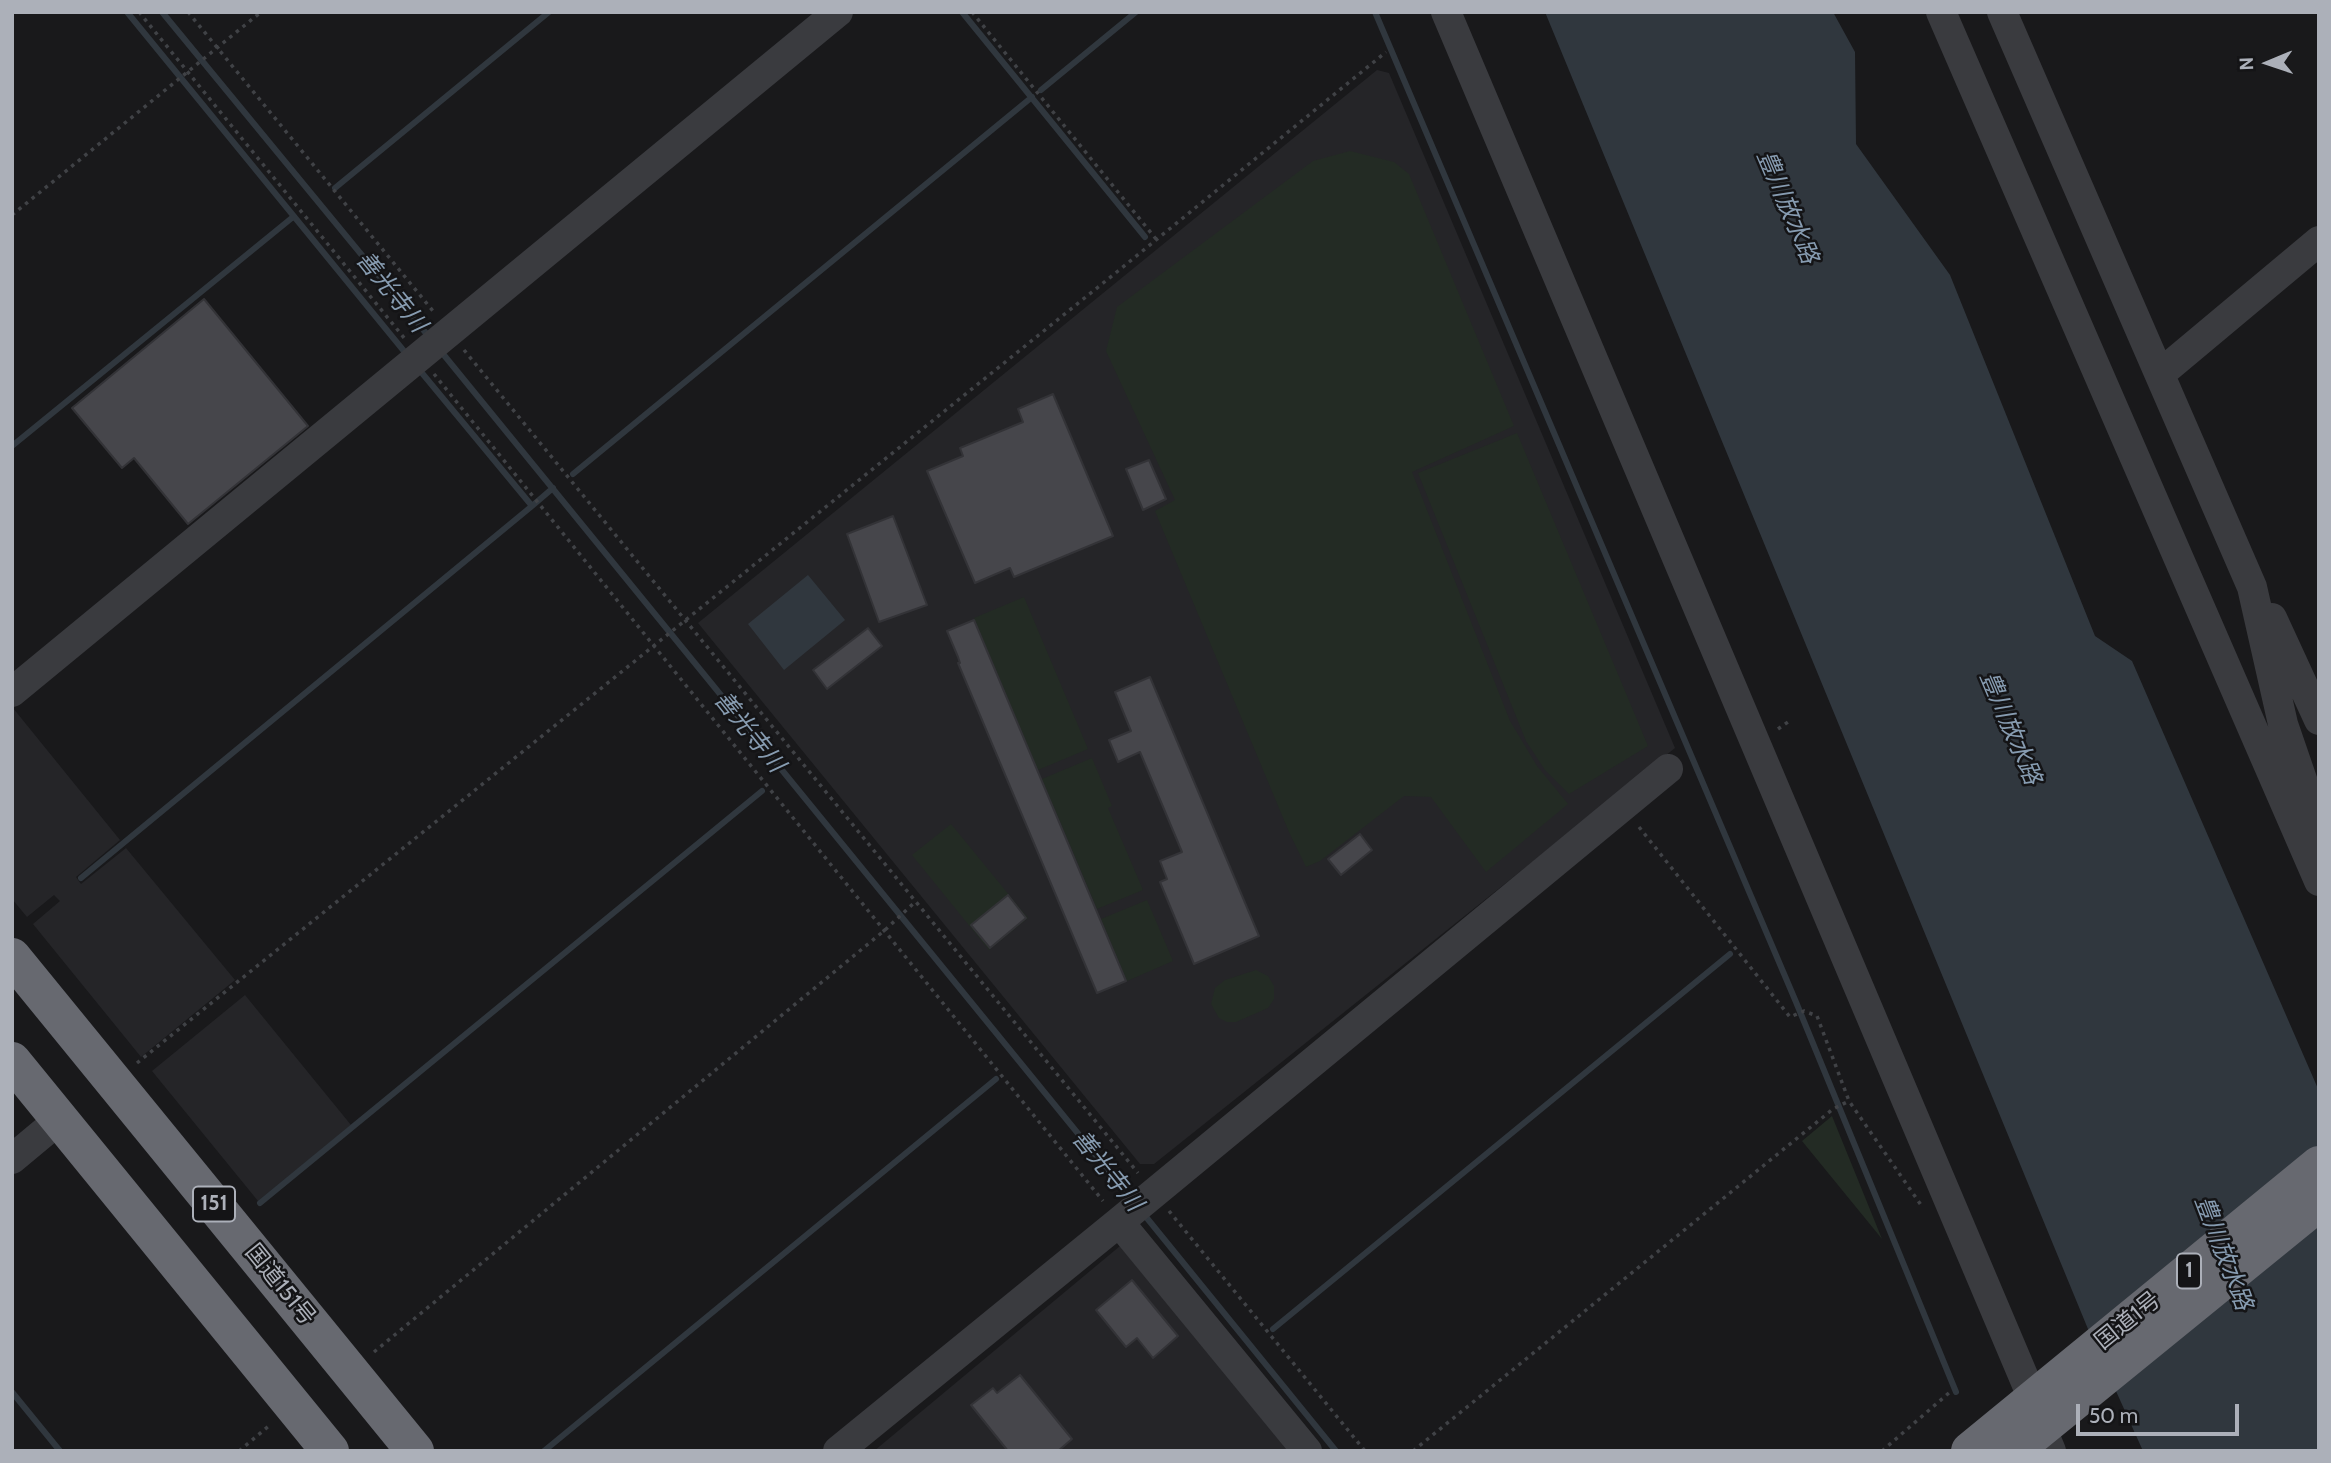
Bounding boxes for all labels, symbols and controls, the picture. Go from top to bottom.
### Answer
north arrow [2233,28,2303,98]
text: N [2235,57,2258,71]
water label: 豊川放水路 [1750,146,1824,268]
water label: 善光寺川 [350,246,432,338]
water label: 豊川放水路 [1973,667,2047,789]
water label: 善光寺川 [708,686,790,778]
water label: 善光寺川 [1066,1125,1148,1217]
road number: 151 [193,1186,235,1222]
water label: 豊川放水路 [2188,1192,2258,1314]
street label: 国道151号 [239,1239,321,1331]
road number: 1 [2177,1254,2201,1288]
street label: 国道1号 [2090,1286,2166,1356]
scale bar [2079,1390,2242,1434]
text: 50 m [2089,1403,2138,1428]

